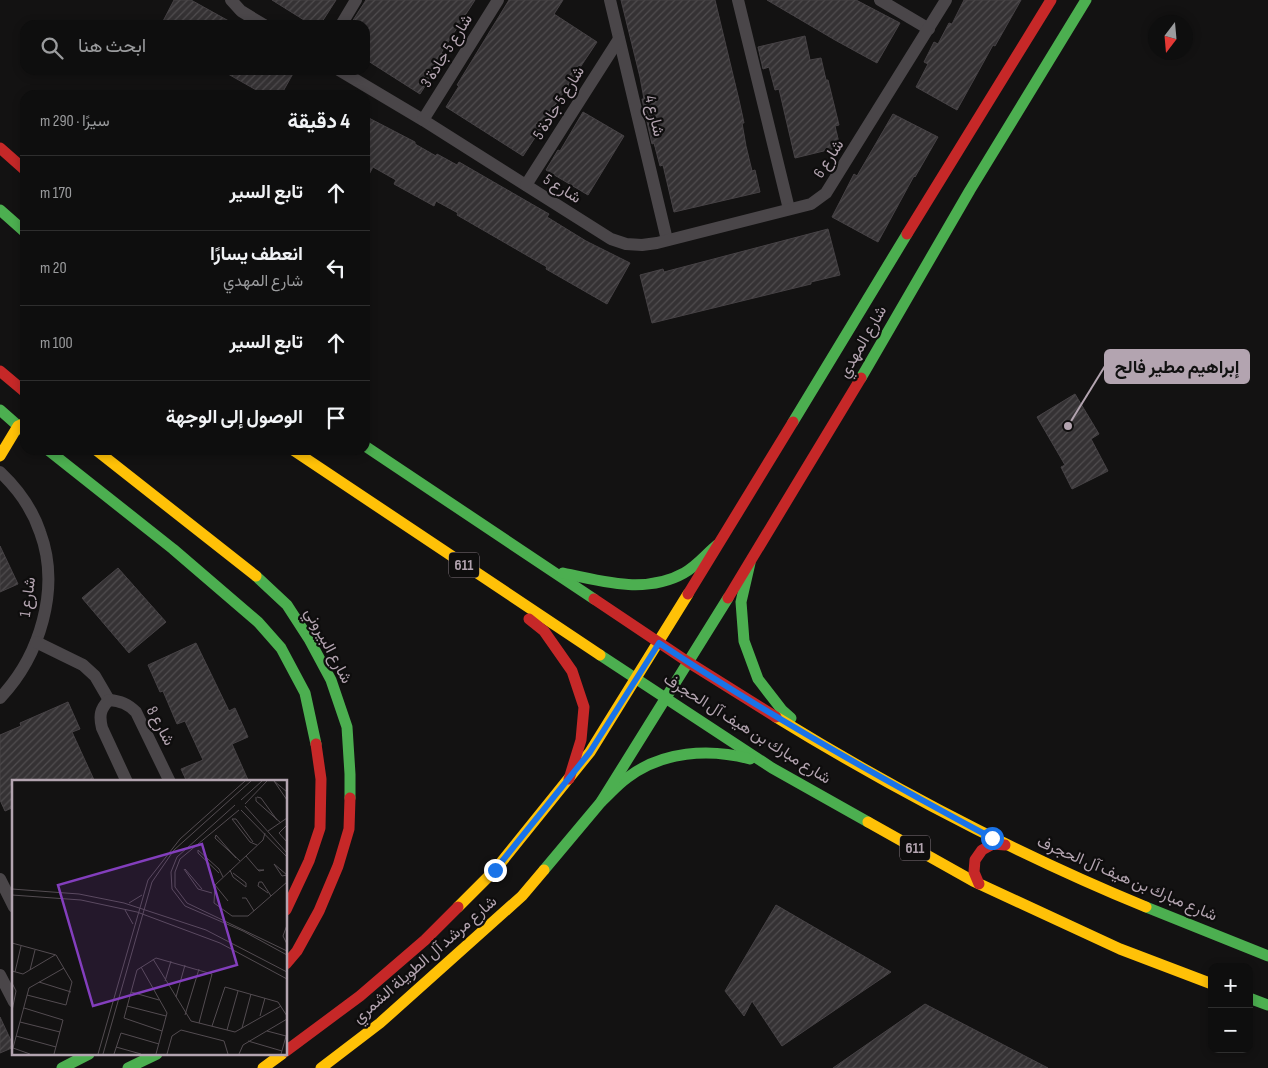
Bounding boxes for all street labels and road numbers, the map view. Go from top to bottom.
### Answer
street label: شارع 5 جادة 3 [417,11,478,92]
street label: شارع 5 جادة 5 [529,63,590,144]
street label: شارع 4 [639,94,668,139]
street label: شارع 6 [810,136,849,182]
street label: شارع 5 [539,170,584,209]
street label: شارع المهدي [835,303,894,383]
road number: 611 [449,552,479,578]
street label: شارع 1 [16,576,41,618]
street label: شارع البيروني [297,605,356,688]
street label: شارع مبارك بن هيف آل الحجرف [659,670,834,789]
street label: شارع 8 [141,703,178,749]
street label: شارع مبارك بن هيف آل الحجرف [1034,832,1220,927]
road number: 611 [900,836,930,860]
street label: شارع مرشد آل الطويلة الشمري [349,892,503,1030]

